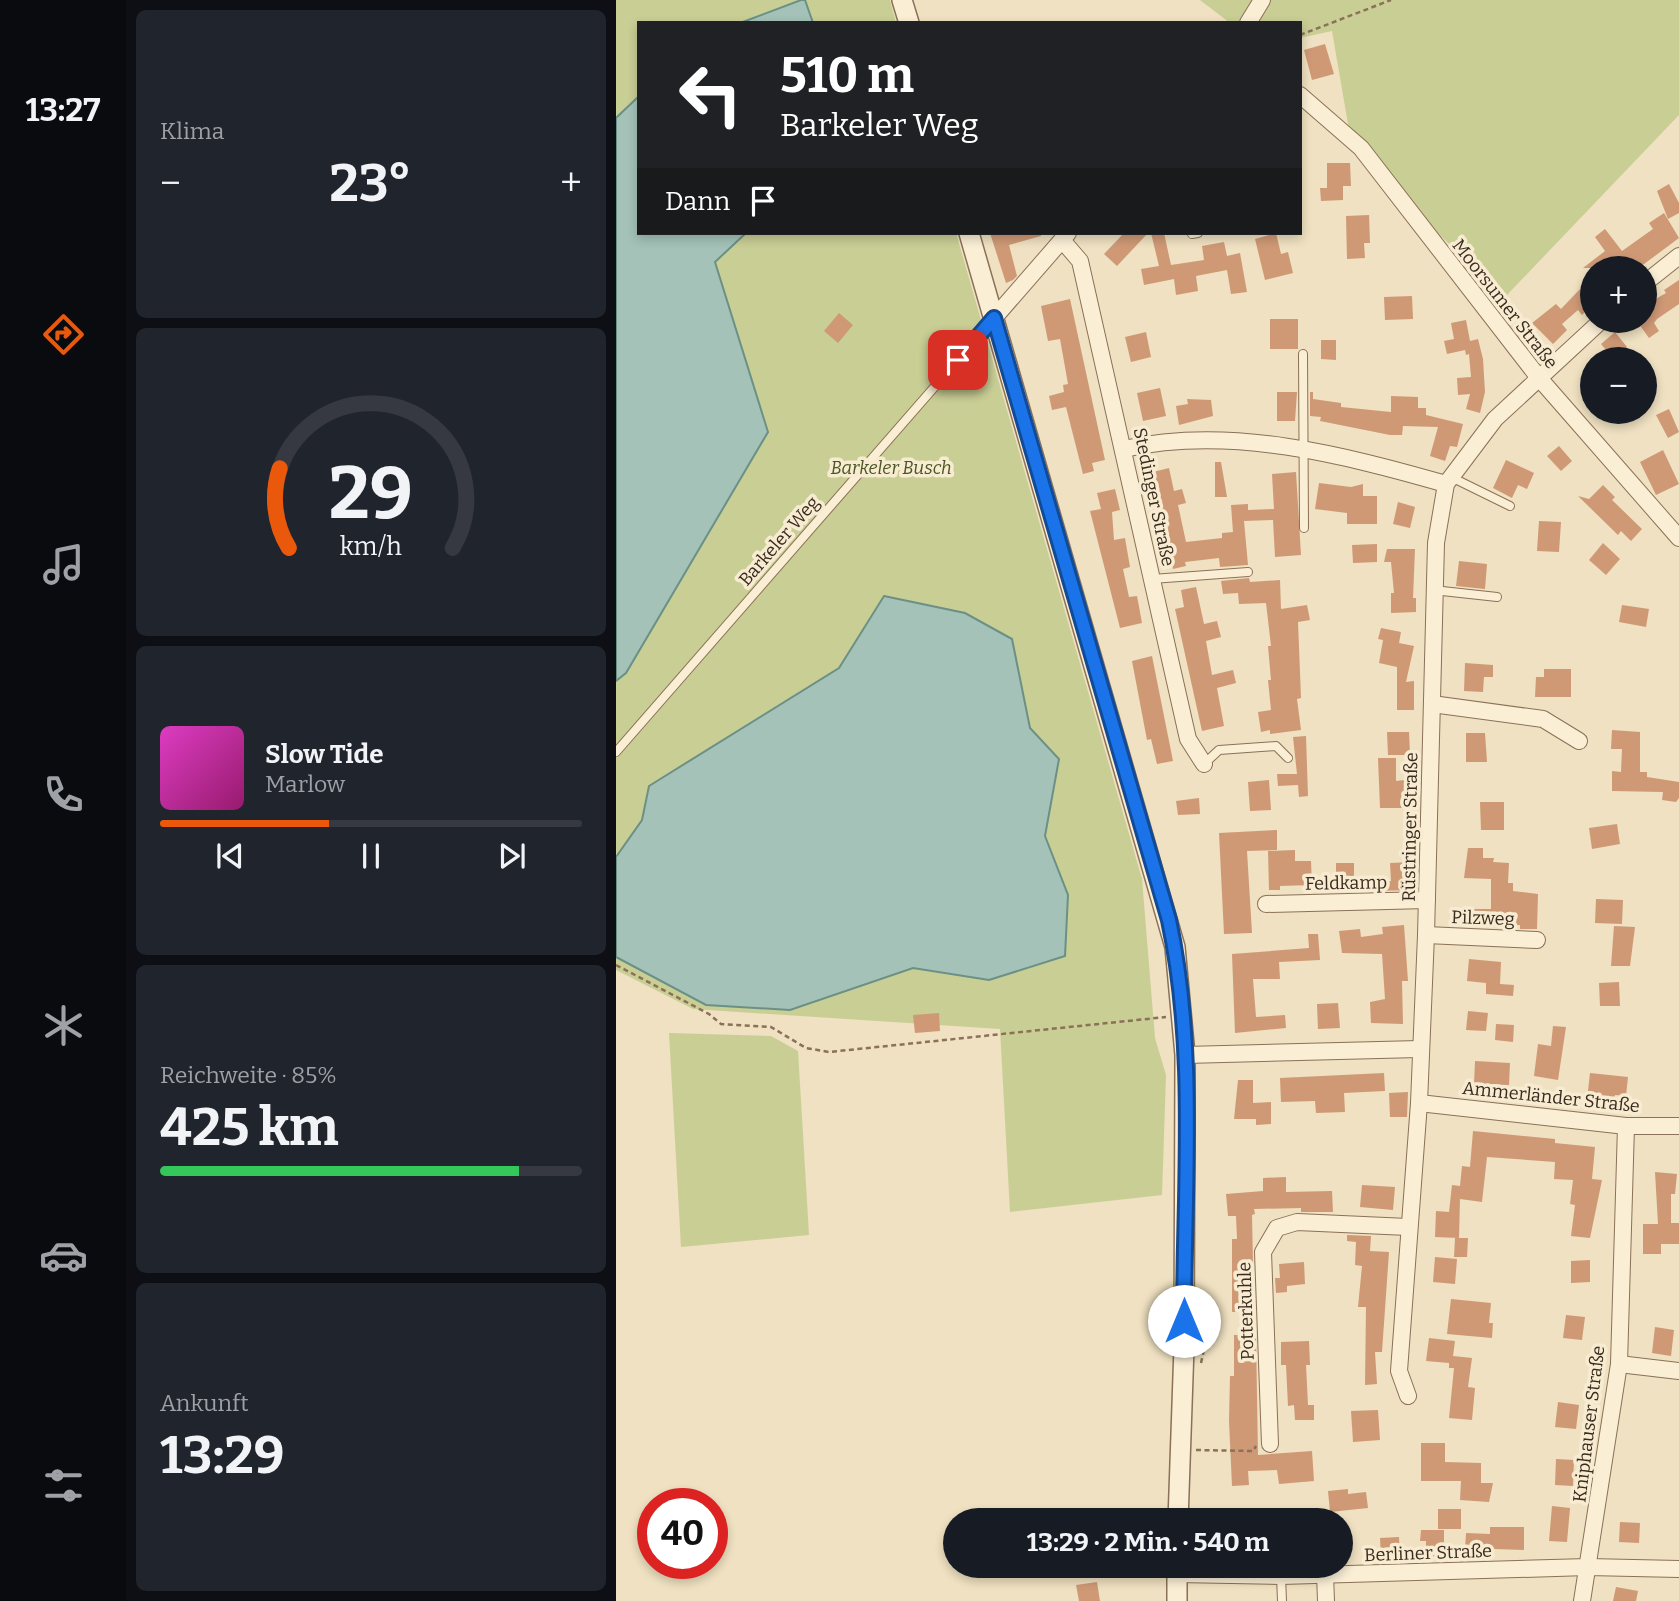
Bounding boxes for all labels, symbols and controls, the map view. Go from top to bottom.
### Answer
text: 510 m [780,46,914,105]
icon: left [665,49,756,140]
text: 13:27 [26,91,100,129]
text: Barkeler Weg [780,106,979,144]
text: Klima [160,117,224,145]
text: 23° [330,152,412,215]
text: − [160,160,181,206]
text: + [560,160,582,206]
icon: arrive [744,182,782,220]
text: Dann [665,186,730,217]
street label: Moorsumer Straße [1448,235,1562,373]
map controls [1580,256,1657,424]
button: + [1580,256,1657,333]
icon: directions [39,310,88,359]
pin [928,330,988,390]
icon: arrive [939,341,977,379]
button: − [1580,347,1657,424]
street label: Stedinger Straße [1129,426,1179,568]
text: 29 [329,451,413,538]
park label: Barkeler Busch [830,457,952,479]
street label: Barkeler Weg [734,492,824,590]
text: km/h [340,532,402,562]
icon: music [39,540,88,589]
text: Slow Tide [265,739,384,770]
street label: Rüstringer Straße [1398,752,1422,902]
icon: phone [39,770,88,819]
text: Marlow [265,770,345,798]
icon: previous [211,837,249,875]
icon: pause [352,837,390,875]
icon: next [493,837,531,875]
street label: Feldkamp [1305,871,1387,895]
street label: Pilzweg [1451,906,1515,930]
icon: climate [39,1001,88,1050]
text: Reichweite · 85% [160,1061,337,1089]
street label: Ammerländer Straße [1461,1077,1641,1117]
text: 425 km [160,1096,339,1159]
icon: car [39,1231,88,1280]
street label: Potterkuhle [1233,1261,1259,1361]
position arrow [1147,1284,1221,1358]
street label: Kniphauser Straße [1568,1344,1610,1504]
text: Ankunft [160,1389,249,1417]
text: 13:29 [160,1424,285,1487]
icon: filters [39,1461,88,1510]
speed limit sign: 40 [637,1488,728,1579]
text: 13:29 · 2 Min. · 540 m [1027,1527,1269,1558]
street label: Berliner Straße [1364,1540,1492,1566]

